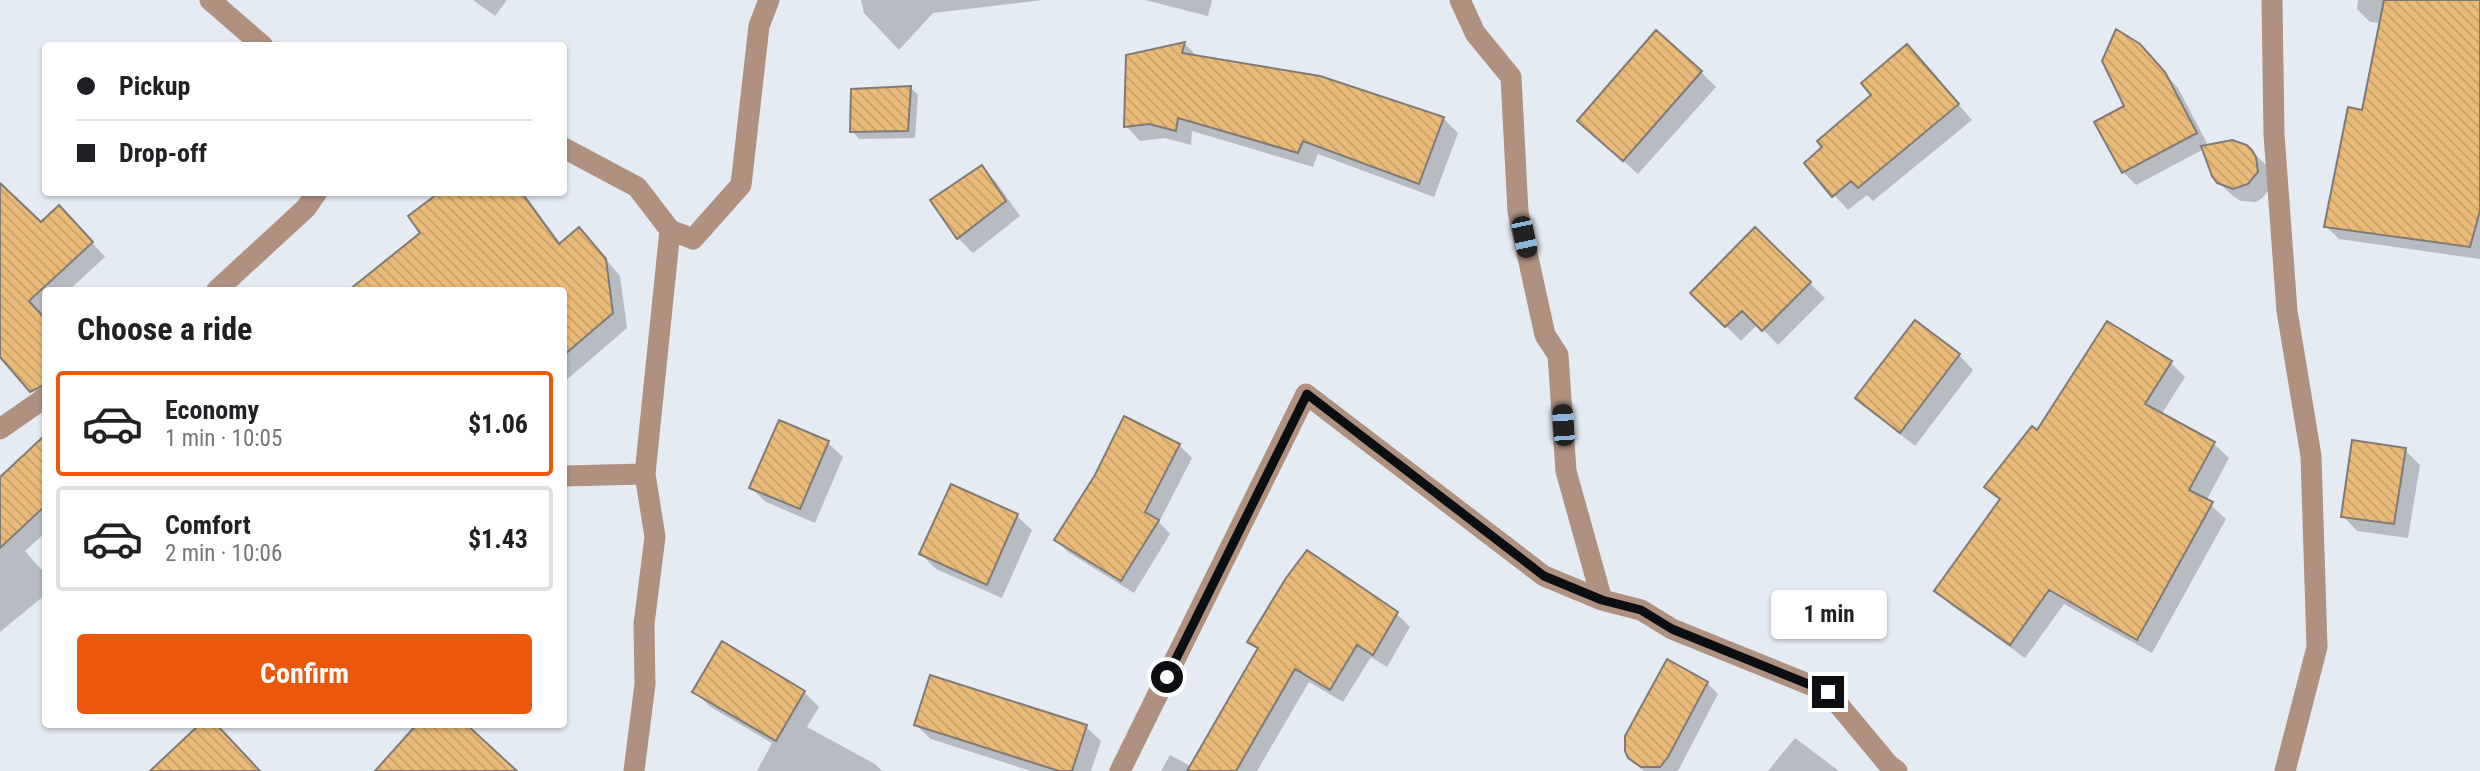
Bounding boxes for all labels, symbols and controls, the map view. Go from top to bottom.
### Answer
text: Pickup [119,71,190,101]
text: Drop-off [119,138,207,168]
car [1510,214,1539,260]
text: Choose a ride [77,310,252,348]
icon: car [81,392,144,455]
text: Economy [165,395,259,425]
car [1552,403,1575,447]
text: $1.06 [468,409,528,439]
text: 1 min · 10:05 [165,425,282,452]
icon: car [81,507,144,570]
text: Comfort [165,510,251,540]
text: $1.43 [468,524,528,554]
text: 2 min · 10:06 [165,540,282,567]
callout: 1 min [1770,590,1886,640]
text: 1 min [1803,601,1855,628]
button: Confirm [77,634,532,714]
route start [1151,661,1183,693]
route end [1812,676,1844,708]

